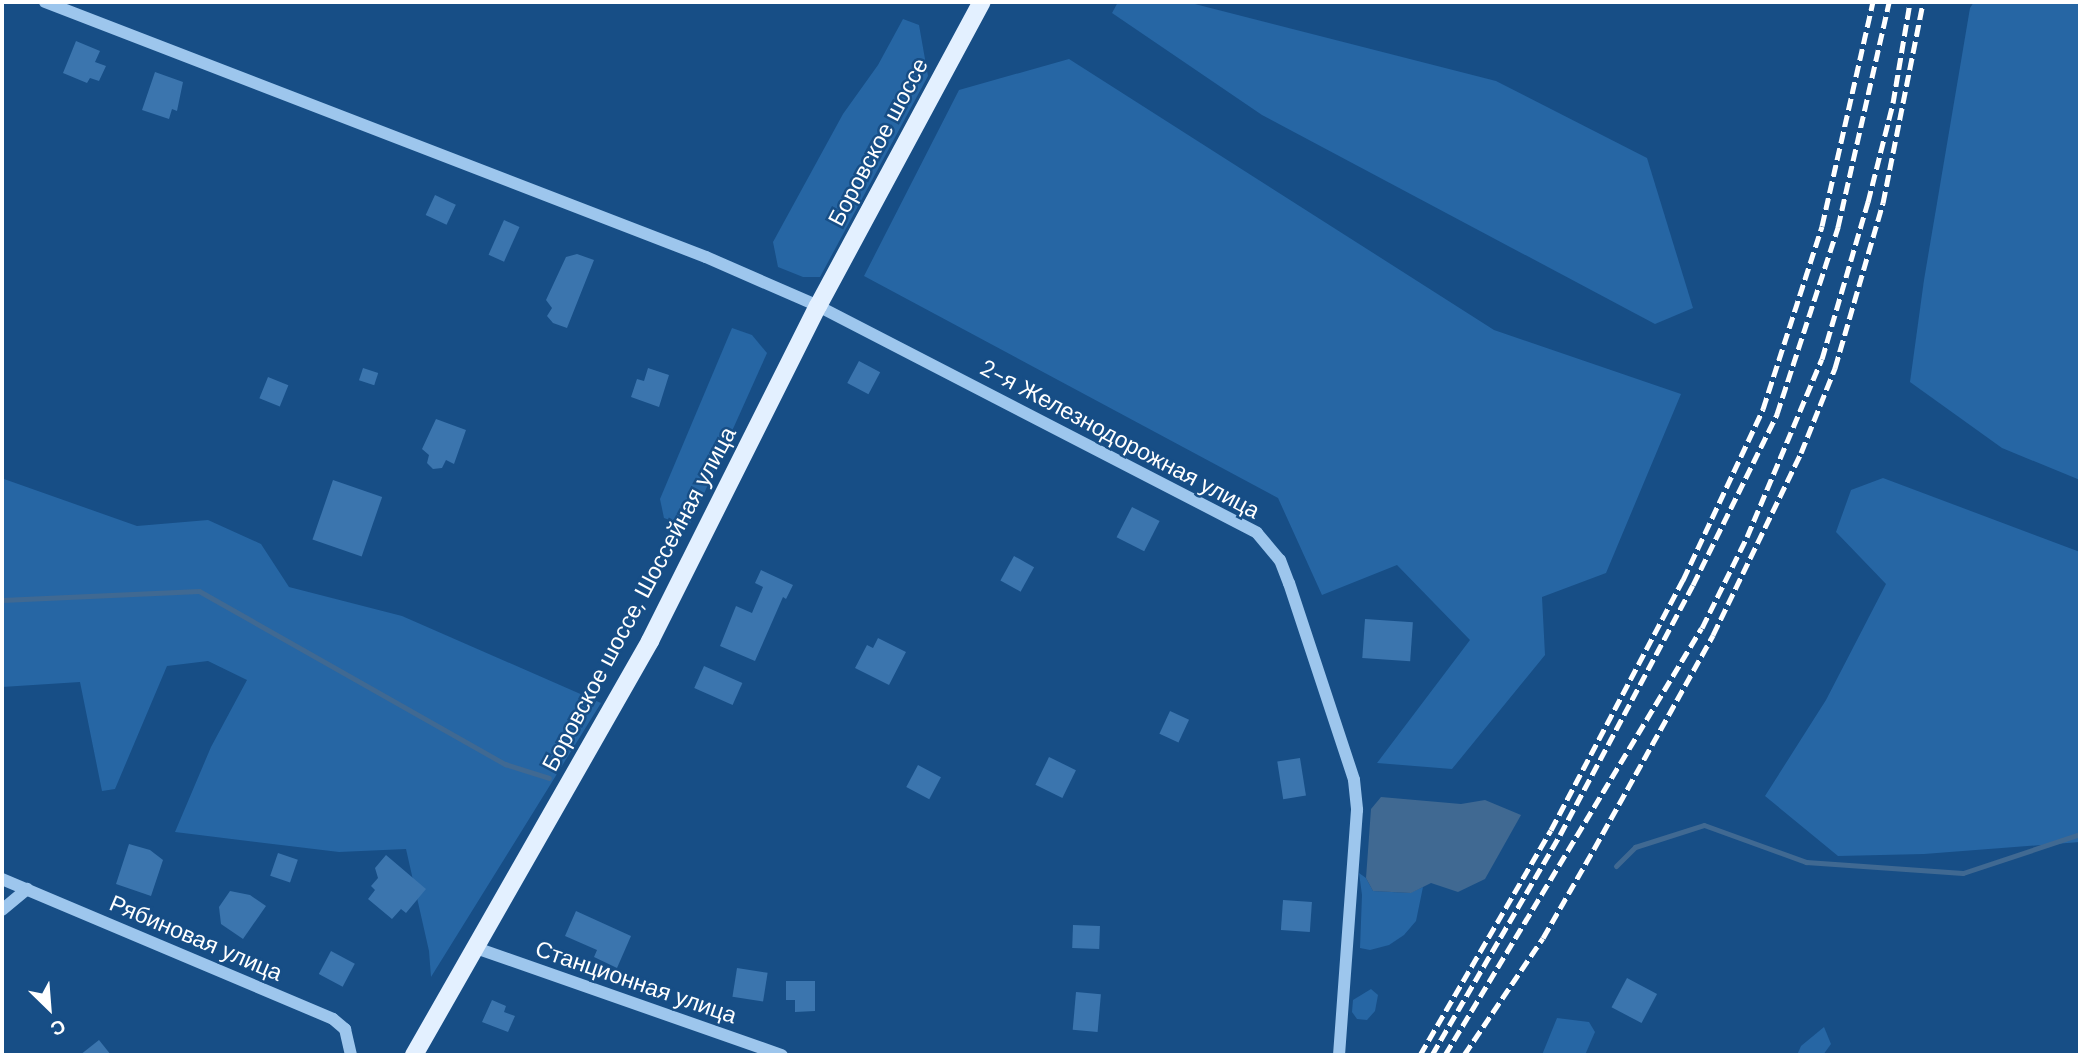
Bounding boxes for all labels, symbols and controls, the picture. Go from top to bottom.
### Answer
street label: Боровское шоссе [822,53,934,231]
street label: 2-я Железнодорожная улица [975,353,1265,525]
street label: Боровское шоссе, Шоссейная улица [536,422,742,776]
street label: Рябиновая улица [105,889,287,987]
street label: Станционная улица [532,935,740,1029]
north arrow [14,973,84,1043]
text: С [47,1013,70,1042]

